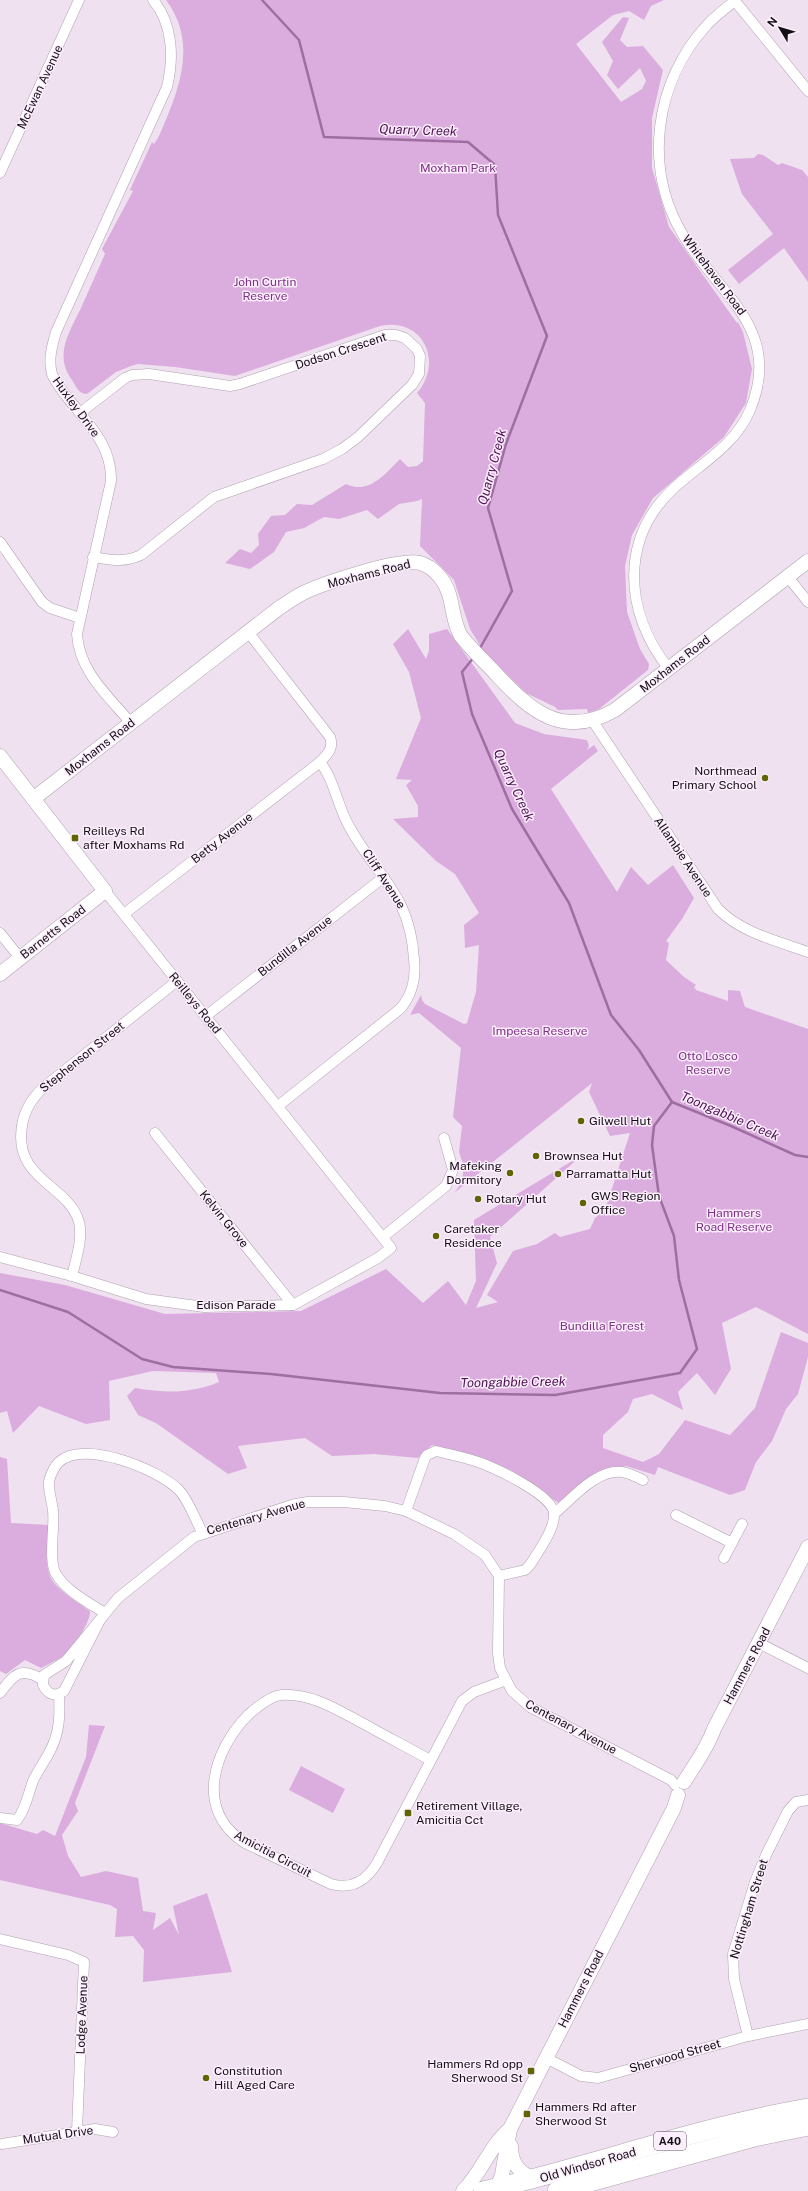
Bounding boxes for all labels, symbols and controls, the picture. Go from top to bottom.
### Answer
north arrow [760,8,800,48]
text: N [765,15,779,29]
street label: McEwan Avenue [14,43,66,131]
water label: Quarry Creek [379,121,457,139]
park label: Moxham Park [420,161,496,175]
street label: Whitehaven Road [679,232,749,318]
park label: John Curtin Reserve [234,275,296,303]
street label: Dodson Crescent [294,330,389,372]
street label: Huxley Drive [49,374,103,440]
water label: Quarry Creek [475,427,509,507]
street label: Moxhams Road [326,557,412,591]
street label: Moxhams Road [637,632,713,696]
street label: Moxhams Road [62,715,138,779]
water label: Quarry Creek [491,747,537,823]
place label: Northmead Primary School [672,764,757,792]
marker: Northmead Primary School [760,773,770,783]
street label: Betty Avenue [189,810,256,866]
street label: Allambie Avenue [651,814,715,900]
place label: Reilleys Rd after Moxhams Rd [83,824,184,852]
marker: Reilleys Rd after Moxhams Rd [70,833,80,843]
street label: Cliff Avenue [360,847,409,912]
street label: Barnetts Road [18,902,88,962]
street label: Bundilla Avenue [255,913,335,979]
street label: Reilleys Road [166,969,224,1037]
street label: Stephenson Street [37,1018,127,1095]
park label: Impeesa Reserve [492,1024,588,1038]
park label: Otto Losco Reserve [678,1049,738,1077]
water label: Toongabbie Creek [679,1089,781,1143]
place label: Gilwell Hut [589,1114,651,1128]
marker: Gilwell Hut [576,1116,586,1126]
place label: Brownsea Hut [544,1149,623,1163]
marker: Brownsea Hut [531,1151,541,1161]
place label: Mafeking Dormitory [446,1159,503,1187]
place label: Parramatta Hut [566,1167,652,1181]
marker: Mafeking Dormitory [505,1168,515,1178]
marker: Parramatta Hut [553,1169,563,1179]
street label: Kelvin Grove [197,1187,252,1251]
place label: GWS Region Office [591,1189,660,1217]
place label: Rotary Hut [486,1192,547,1206]
marker: Rotary Hut [473,1194,483,1204]
marker: GWS Region Office [578,1198,588,1208]
park label: Hammers Road Reserve [696,1206,772,1234]
place label: Caretaker Residence [444,1222,502,1250]
marker: Caretaker Residence [431,1231,441,1241]
street label: Edison Parade [196,1298,276,1312]
park label: Bundilla Forest [560,1319,645,1333]
water label: Toongabbie Creek [460,1374,566,1390]
street label: Centenary Avenue [205,1496,307,1538]
street label: Hammers Road [721,1625,773,1707]
street label: Centenary Avenue [523,1697,619,1757]
place label: Retirement Village, Amicitia Cct [416,1799,523,1827]
marker: Retirement Village, Amicitia Cct [403,1808,413,1818]
street label: Amicitia Circuit [232,1828,314,1880]
street label: Nottingham Street [727,1857,771,1961]
street label: Hammers Road [555,1948,607,2030]
street label: Lodge Avenue [74,1975,90,2055]
street label: Sherwood Street [628,2036,723,2076]
place label: Hammers Rd opp Sherwood St [427,2057,523,2085]
place label: Constitution Hill Aged Care [214,2064,295,2092]
marker: Hammers Rd opp Sherwood St [526,2066,536,2076]
marker: Constitution Hill Aged Care [201,2073,211,2083]
place label: Hammers Rd after Sherwood St [535,2100,637,2128]
marker: Hammers Rd after Sherwood St [522,2109,532,2119]
street label: Mutual Drive [22,2123,94,2147]
road number: A40 [654,2132,686,2150]
street label: Old Windsor Road [538,2145,638,2185]

